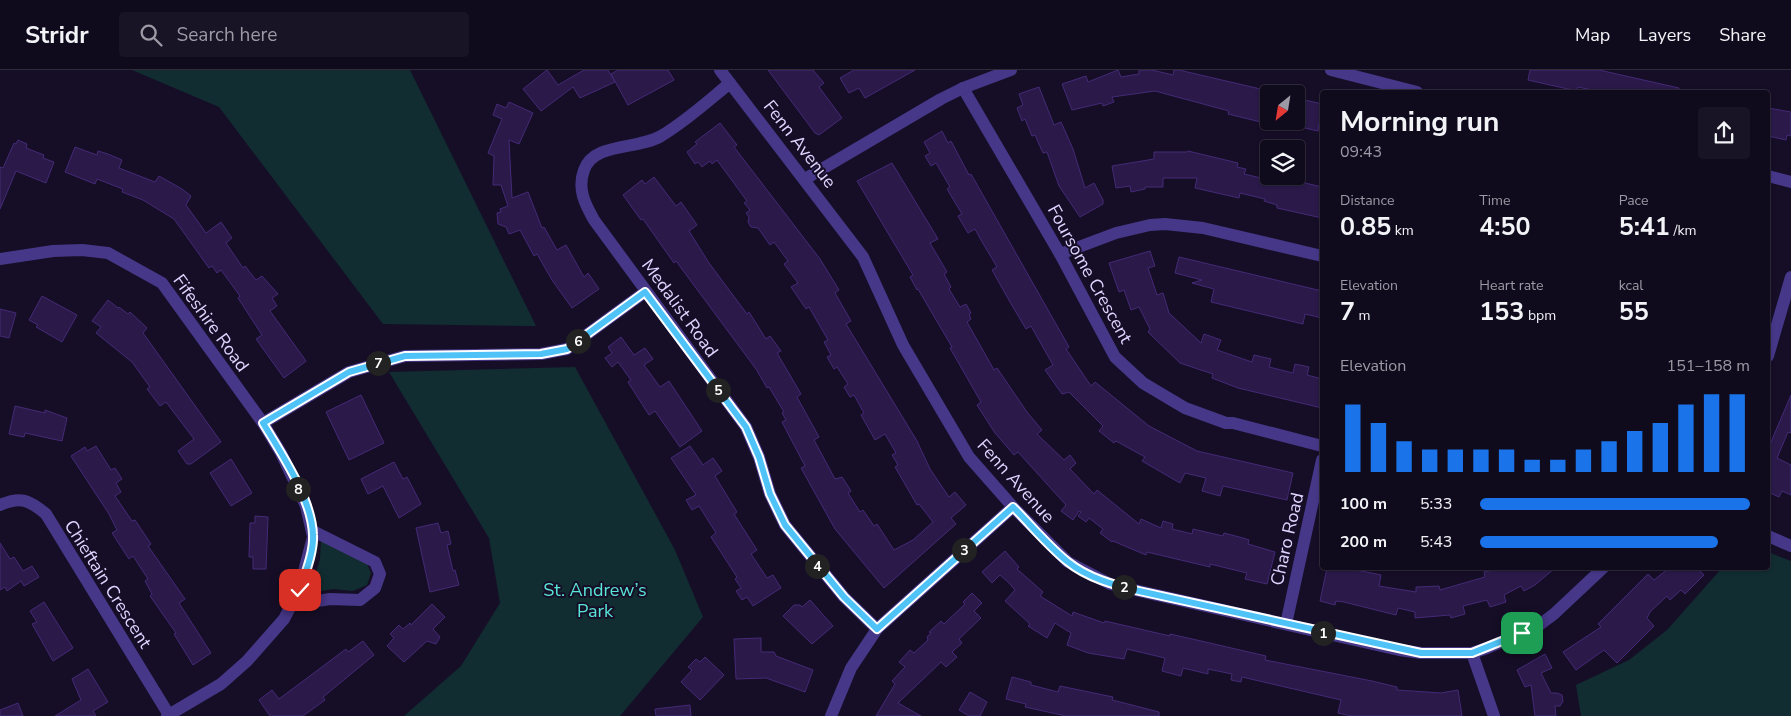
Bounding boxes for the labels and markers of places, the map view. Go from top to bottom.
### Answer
pin: 6 [566,328,590,354]
pin: 7 [366,350,390,376]
pin: 5 [706,378,730,402]
pin: 8 [286,476,310,502]
pin: 3 [952,538,976,562]
pin: 4 [804,554,830,578]
pin [279,569,321,611]
pin: 2 [1112,574,1136,600]
pin [1501,612,1543,654]
pin: 1 [1310,620,1336,646]

